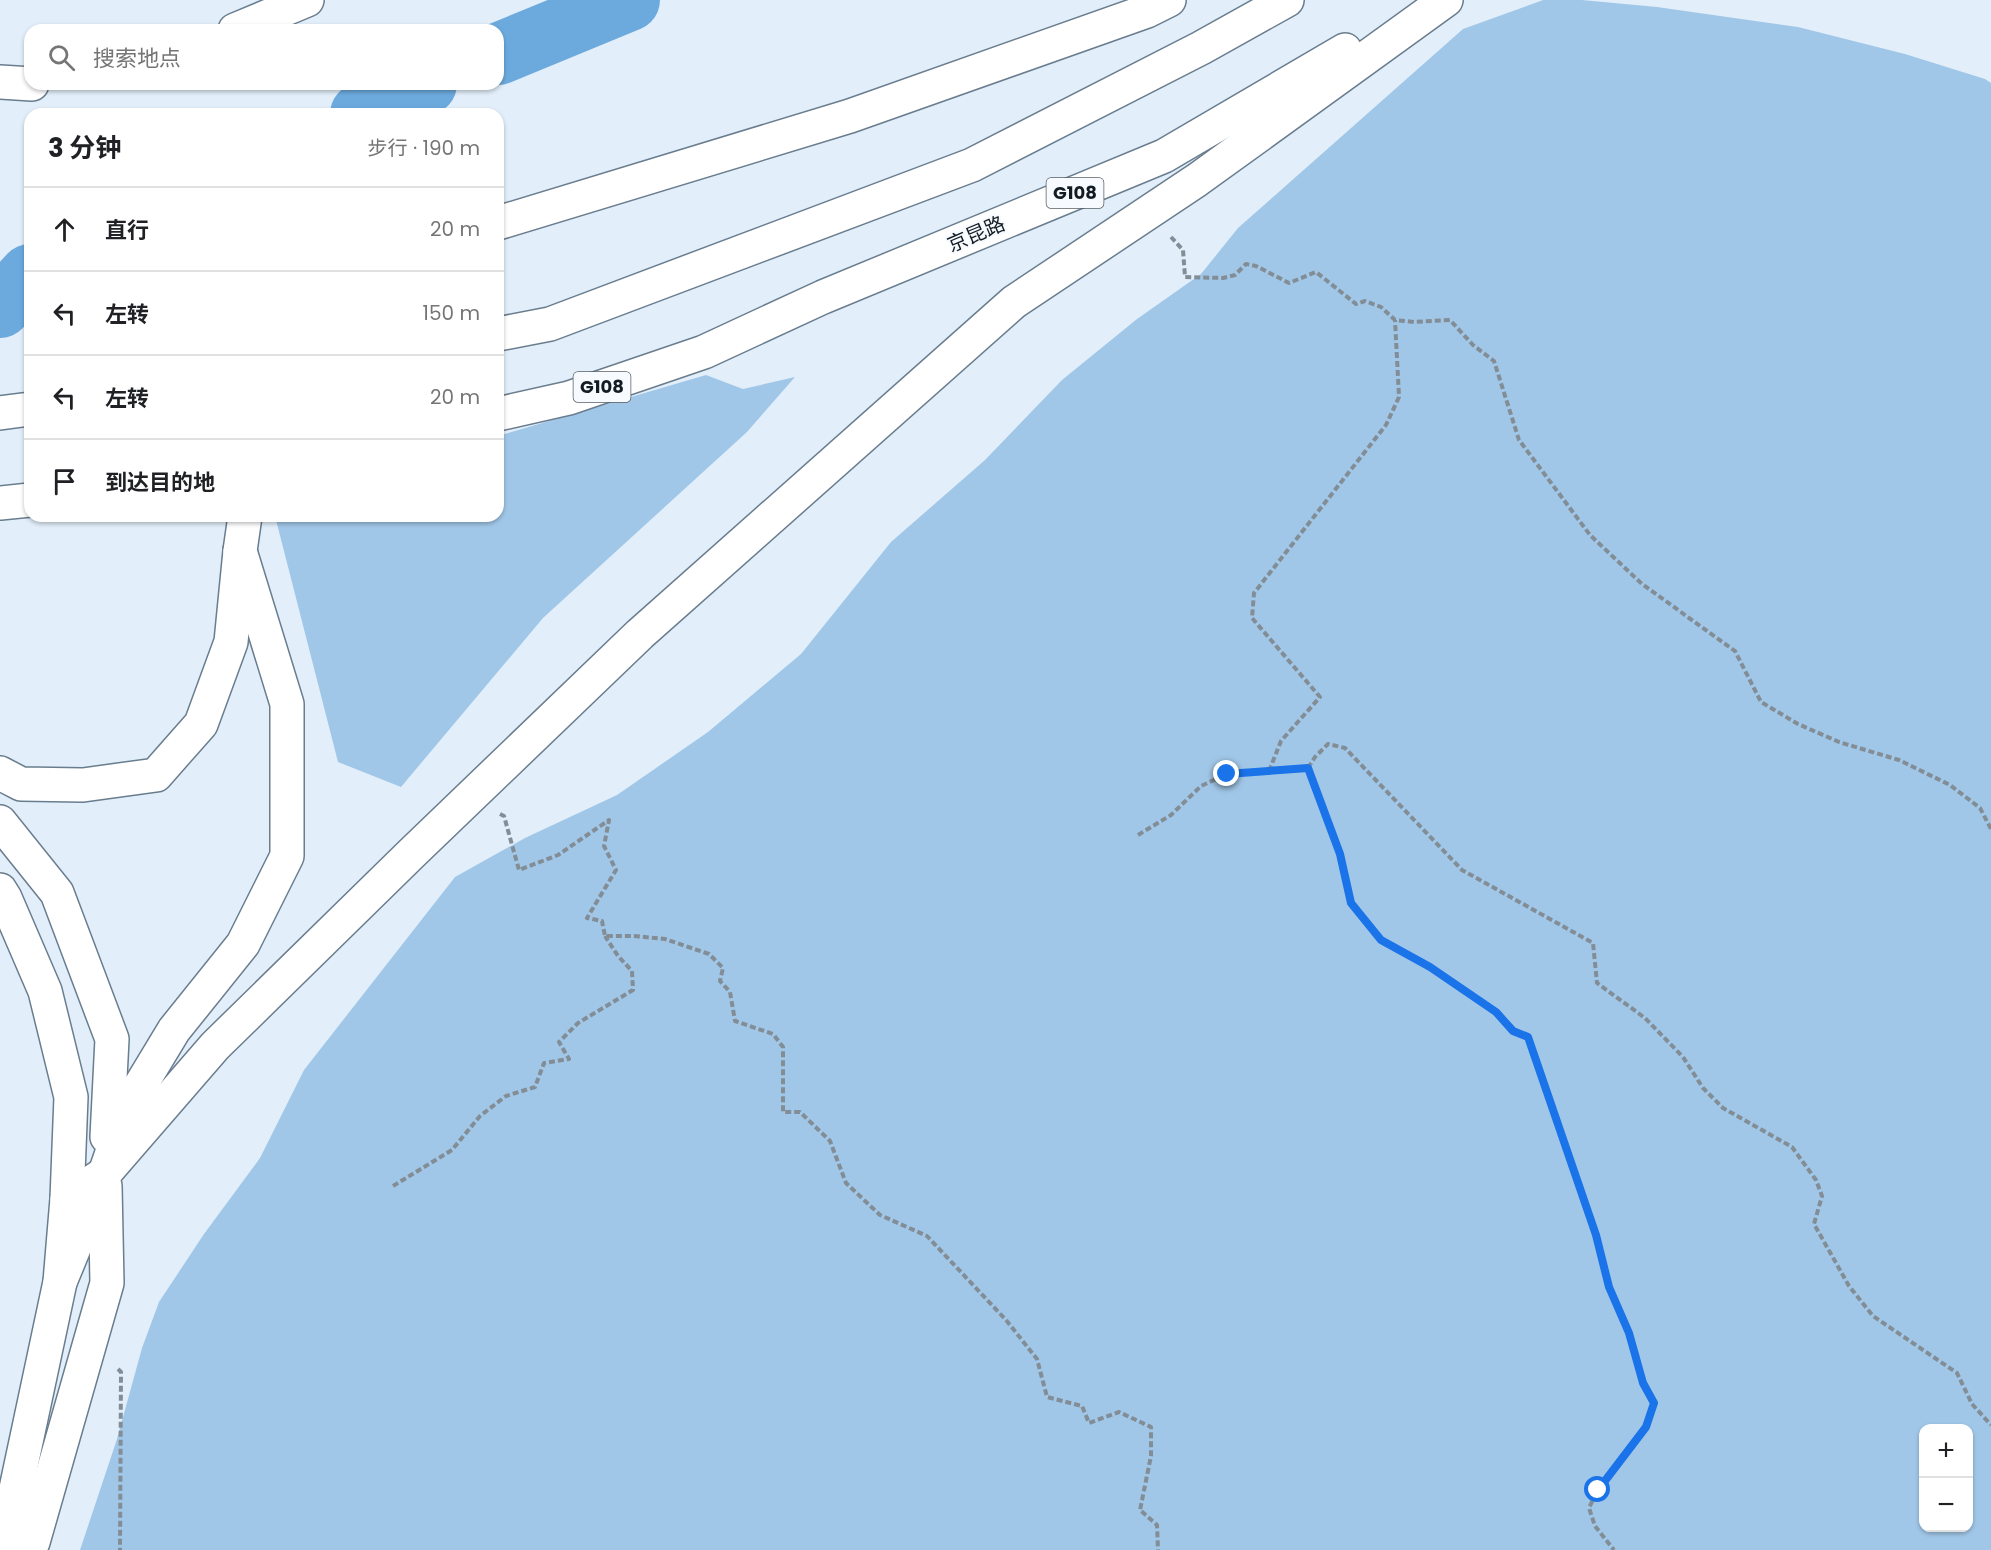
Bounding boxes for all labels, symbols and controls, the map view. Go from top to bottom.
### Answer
search box [24,24,504,90]
icon: search [45,41,78,74]
text: 搜索地点 [93,43,181,74]
text: 3 分钟 [48,130,121,166]
text: 步行 · 190 m [368,134,480,162]
road number: G108 [1046,178,1104,208]
street label: 京昆路 [943,209,1009,259]
icon: ahead [48,213,81,246]
text: 直行 [105,215,149,246]
text: 20 m [430,215,480,243]
icon: left [48,297,81,330]
text: 左转 [105,299,149,330]
text: 150 m [423,299,480,327]
road number: G108 [574,372,630,402]
icon: left [48,381,81,414]
text: 左转 [105,383,149,414]
text: 20 m [430,383,480,411]
icon: arrive [48,465,81,498]
text: 到达目的地 [105,467,215,498]
route end [1213,760,1239,786]
map controls [1919,1424,1973,1532]
button: + [1919,1424,1973,1478]
route start [1584,1476,1610,1502]
button: − [1919,1478,1973,1532]

